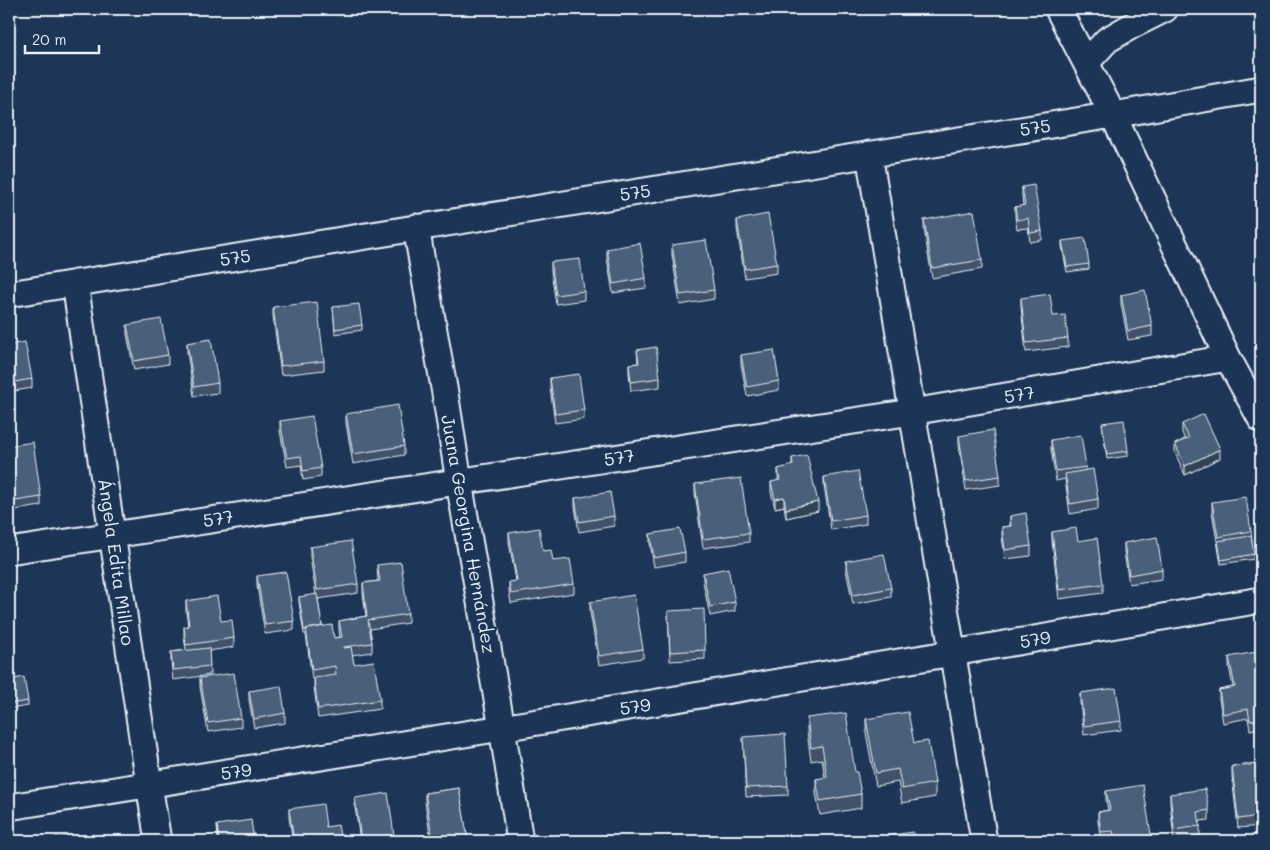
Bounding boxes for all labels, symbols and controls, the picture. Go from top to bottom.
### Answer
scale bar [25,22,99,54]
text: 20 m [32,29,66,49]
street label: 575 [1018,113,1052,141]
street label: 575 [618,178,652,206]
street label: 575 [218,243,252,271]
street label: 577 [1002,380,1036,408]
street label: Juana Georgina Hernández [436,413,502,655]
street label: 577 [602,443,636,471]
street label: Ángela Edita Millao [93,477,141,647]
street label: 577 [201,504,235,532]
street label: 579 [1018,624,1053,654]
street label: 579 [618,692,653,720]
street label: 579 [219,757,254,785]

